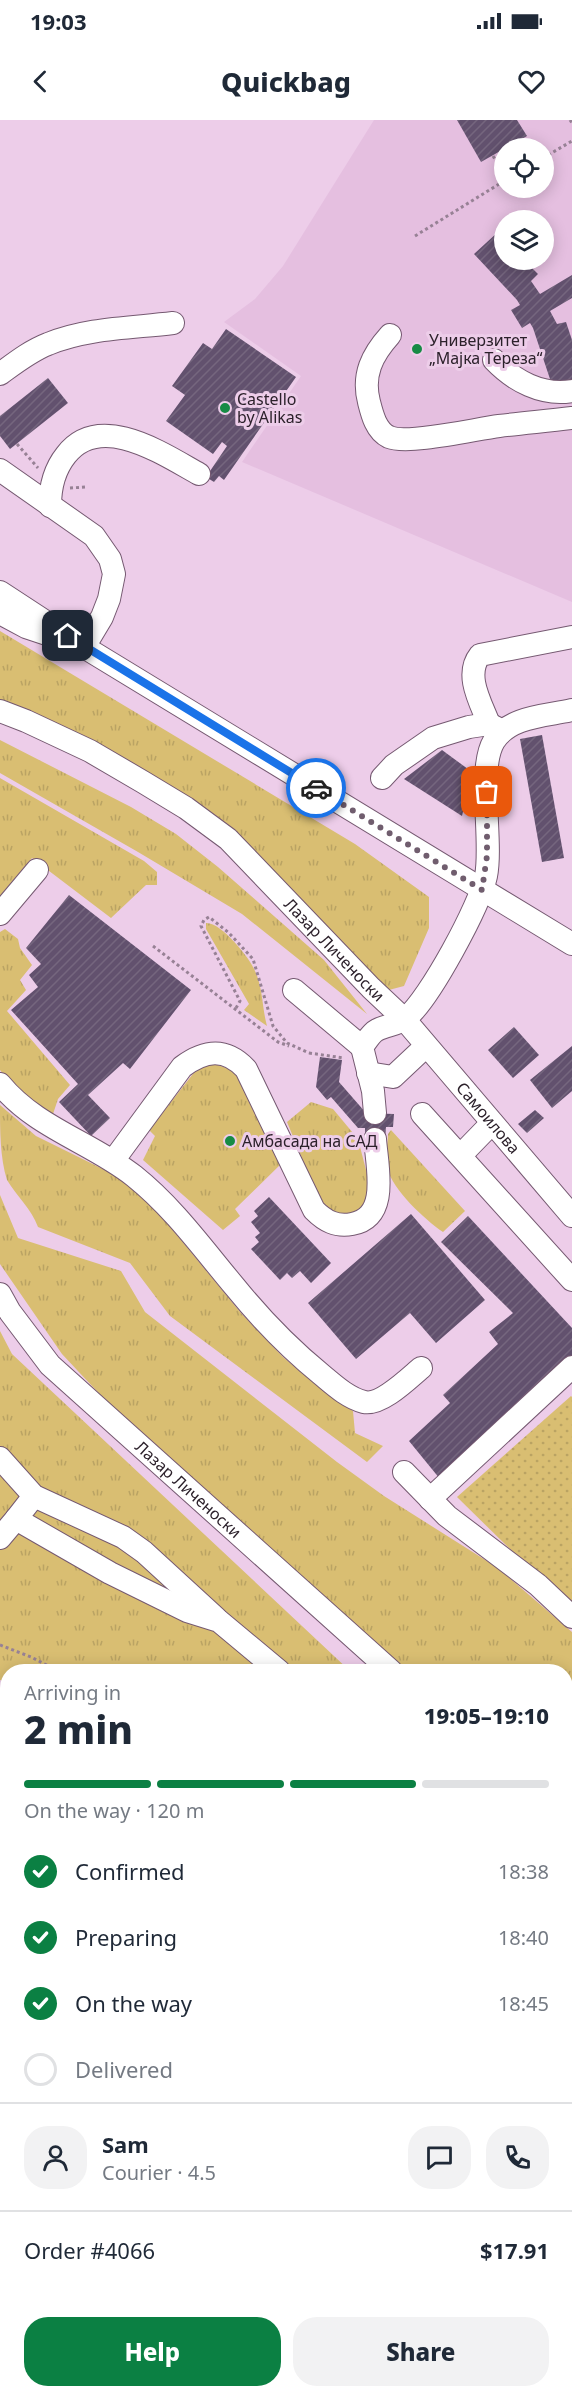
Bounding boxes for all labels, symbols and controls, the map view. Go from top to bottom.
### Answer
text: 19:03 [30,6,87,36]
text: Quickbag [221,63,351,100]
icon: back [24,65,57,98]
icon: heart [515,65,548,98]
map controls [494,138,554,270]
button: locate [494,138,554,198]
button: layers [494,210,554,270]
place label: Универзитет „Мајка Тереза“ [429,329,543,369]
marker: Универзитет „Мајка Тереза“ [410,342,424,356]
place label: Castello by Alikas [237,388,303,428]
marker: Castello by Alikas [218,401,232,415]
pin [42,610,93,661]
icon: home [51,619,84,652]
courier [286,758,346,818]
pin [461,766,512,817]
icon: car [300,772,333,805]
icon: bag [470,775,503,808]
street label: Лазар Личеноски [279,893,389,1006]
street label: Самоилова [451,1077,525,1158]
place label: Амбасада на САД [242,1130,378,1152]
marker: Амбасада на САД [223,1134,237,1148]
street label: Лазар Личеноски [131,1436,246,1543]
text: Arriving in [24,1679,121,1706]
text: 19:05–19:10 [424,1700,549,1730]
text: 2 min [24,1702,133,1755]
text: On the way · 120 m [24,1797,204,1824]
icon: check [24,1855,57,1888]
text: Confirmed [75,1856,185,1886]
text: 18:38 [498,1858,549,1885]
icon: check [24,1921,57,1954]
text: Preparing [75,1922,177,1952]
text: 18:40 [498,1924,549,1951]
icon: check [24,1987,57,2020]
text: On the way [75,1988,192,2018]
text: 18:45 [498,1990,549,2017]
text: Delivered [75,2054,173,2084]
button: person [24,2126,87,2189]
button: chat [408,2126,471,2189]
button: phone [486,2126,549,2189]
text: Sam [102,2129,149,2159]
text: Courier · 4.5 [102,2159,216,2186]
text: Order #4066 [24,2235,155,2265]
text: $17.91 [480,2235,549,2265]
button: Help [24,2317,281,2386]
button: Share [293,2317,549,2386]

